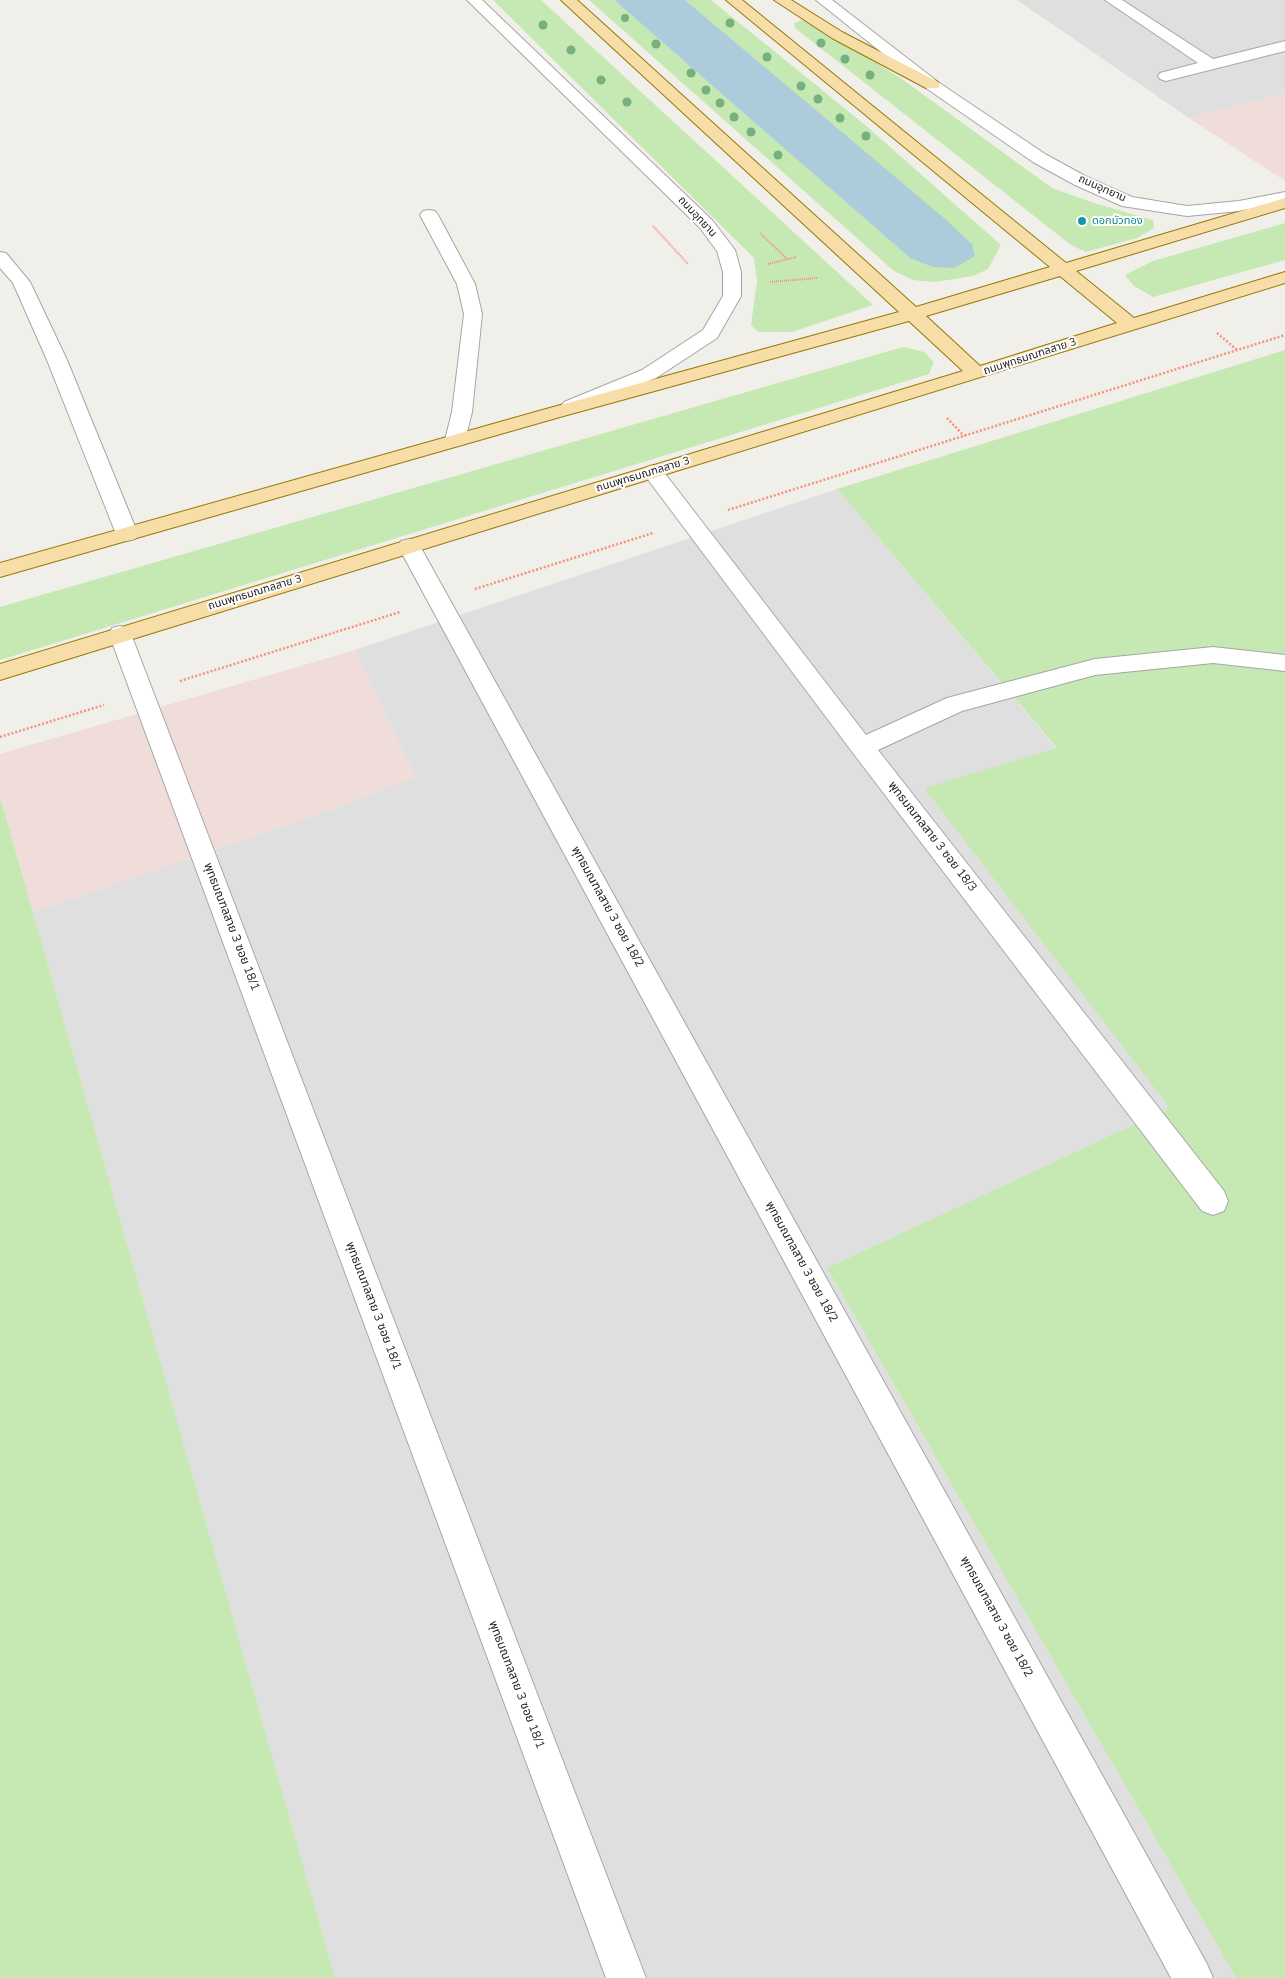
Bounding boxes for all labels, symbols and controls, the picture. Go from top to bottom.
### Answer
street label: ถนนอุทยาน [1076,173,1128,205]
street label: ถนนอุทยาน [675,194,719,240]
place label: ดอกบัวทอง [1092,214,1143,228]
marker: ดอกบัวทอง [1076,215,1088,227]
street label: ถนนพุทธมณฑลสาย 3 [982,336,1078,378]
street label: ถนนพุทธมณฑลสาย 3 [595,454,691,496]
street label: ถนนพุทธมณฑลสาย 3 [207,572,303,614]
street label: พุทธมณฑลสาย 3 ซอย 18/3 [885,779,979,895]
street label: พุทธมณฑลสาย 3 ซอย 18/2 [568,844,646,970]
street label: พุทธมณฑลสาย 3 ซอย 18/1 [200,861,262,993]
street label: พุทธมณฑลสาย 3 ซอย 18/2 [762,1199,840,1325]
street label: พุทธมณฑลสาย 3 ซอย 18/1 [342,1240,404,1372]
street label: พุทธมณฑลสาย 3 ซอย 18/2 [957,1554,1035,1680]
street label: พุทธมณฑลสาย 3 ซอย 18/1 [485,1619,547,1751]

